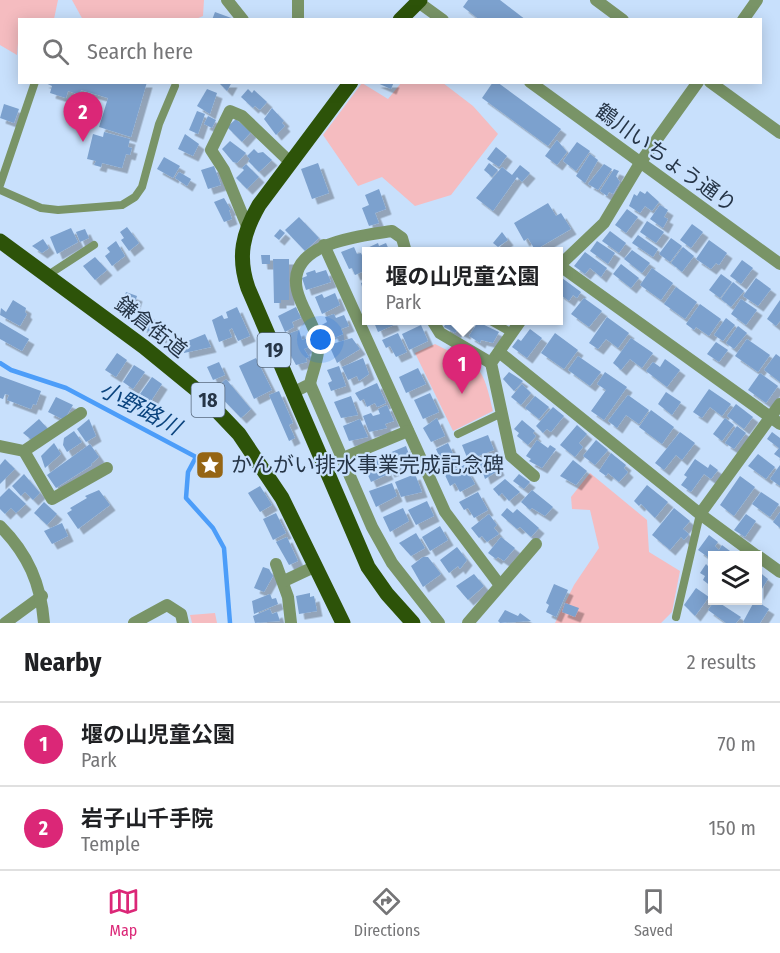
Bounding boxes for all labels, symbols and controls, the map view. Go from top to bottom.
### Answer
search box [18,18,762,84]
icon: search [39,35,72,68]
text: Search here [87,38,193,65]
pin: 2 [64,92,103,142]
street label: 鶴川いちょう通り [590,98,742,218]
popup [362,247,563,325]
text: 堰の山児童公園 [385,263,540,290]
text: Park [385,290,421,314]
street label: 鎌倉街道 [110,291,192,363]
your location [306,325,335,354]
road number: 19 [258,333,290,367]
pin: 1 [442,344,482,394]
water label: 小野路川 [95,375,187,442]
road number: 18 [192,383,224,417]
place icon: かんがい排水事業完成記念碑 [194,449,226,481]
place label: かんがい排水事業完成記念碑 [231,452,504,478]
map controls [708,551,762,605]
button: layers [708,551,762,605]
text: Nearby [24,647,101,678]
text: 2 results [687,650,756,674]
text: 堰の山児童公園 [81,721,235,748]
text: 1 [39,732,48,756]
text: 70 m [718,732,756,756]
text: Park [81,748,117,772]
text: 岩子山千手院 [81,805,213,832]
text: 2 [39,816,48,840]
text: 150 m [709,816,756,840]
text: Temple [81,832,140,856]
tab: Map [107,885,140,940]
tab: Directions [354,885,420,940]
tab: Saved [634,885,673,940]

